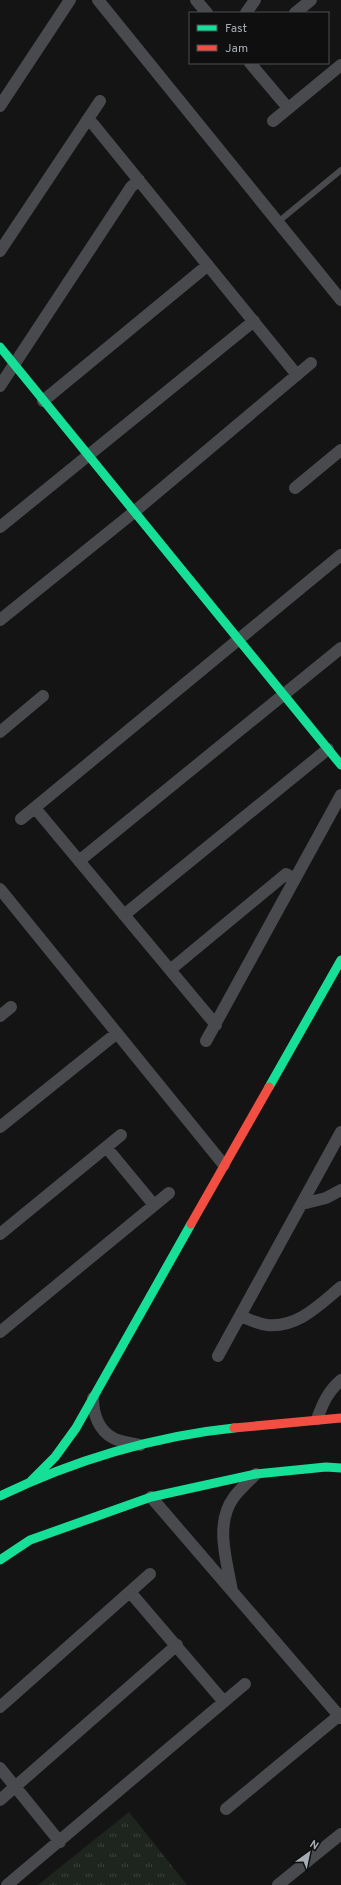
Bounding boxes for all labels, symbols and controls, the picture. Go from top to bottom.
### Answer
legend [189,12,329,64]
text: Fast [225,21,247,37]
text: Jam [225,41,248,57]
north arrow [289,1833,329,1873]
text: N [307,1837,321,1853]

